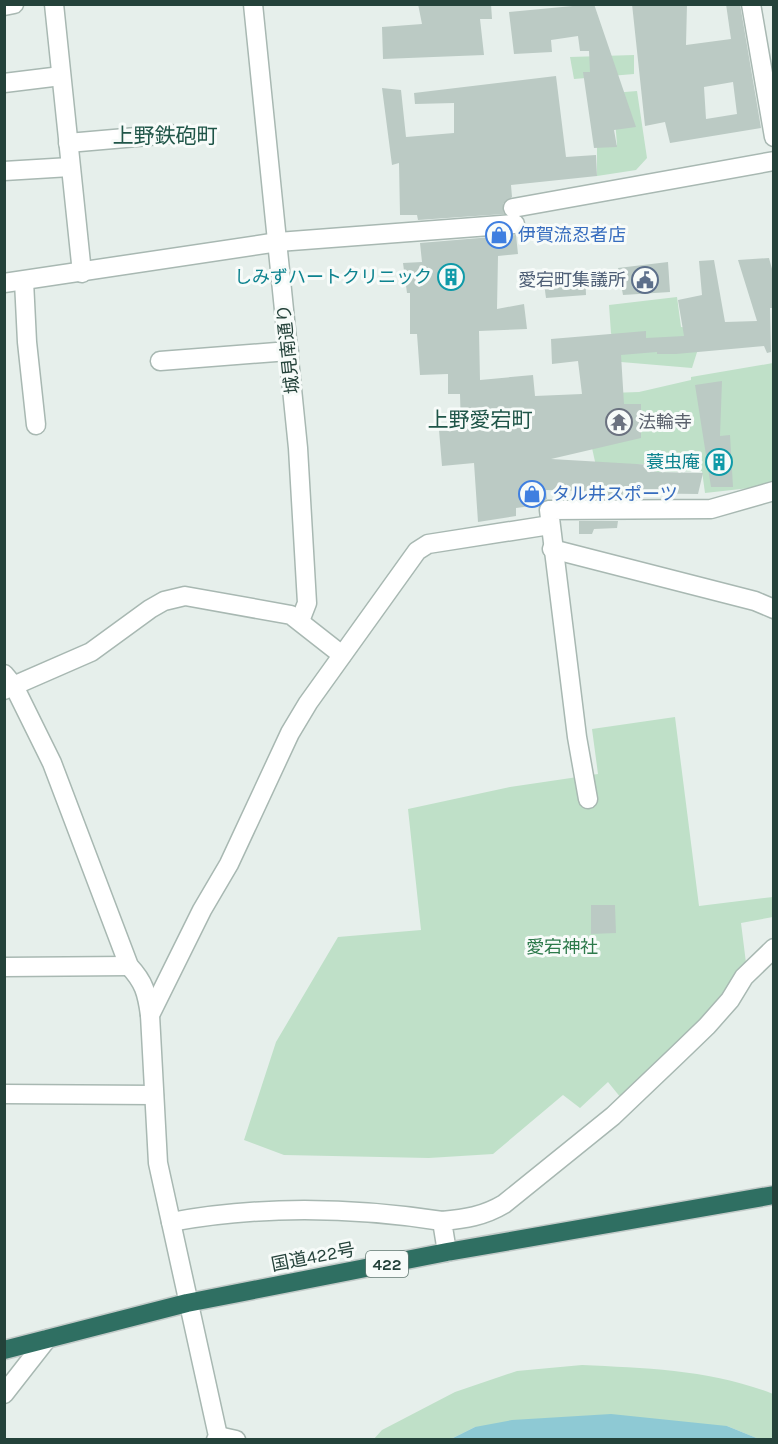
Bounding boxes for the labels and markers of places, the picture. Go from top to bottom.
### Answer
shop icon: 伊賀流忍者店 [484,220,514,250]
place label: 伊賀流忍者店 [518,224,626,246]
building icon: しみずハートクリニック [436,262,466,292]
public building icon: 愛宕町集議所 [630,265,660,295]
place label: しみずハートクリニック [234,266,432,288]
place label: 愛宕町集議所 [518,269,626,291]
temple icon: 法輪寺 [604,407,634,437]
place label: 法輪寺 [638,411,692,433]
building icon: 蓑虫庵 [704,447,734,477]
place label: 蓑虫庵 [646,451,700,473]
shop icon: タル井スポーツ [517,479,547,509]
place label: タル井スポーツ [552,483,678,505]

